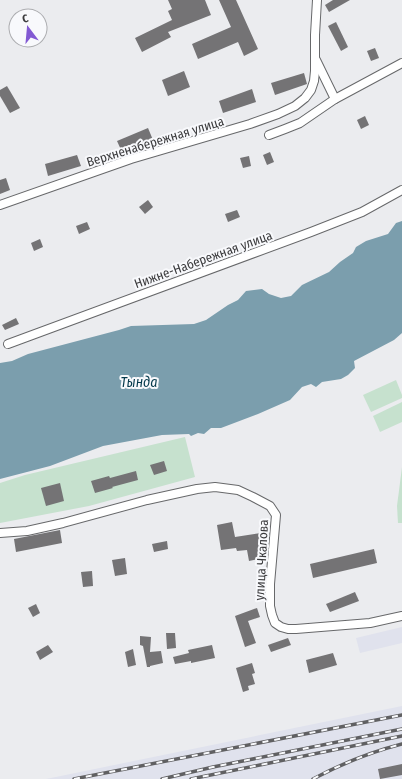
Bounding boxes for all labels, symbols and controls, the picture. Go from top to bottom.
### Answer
north arrow [8,8,48,48]
text: С [21,12,30,26]
street label: Верхненабережная улица [85,113,226,170]
street label: Нижне-Набережная улица [132,228,274,291]
water label: Тында [120,374,158,391]
street label: улица Чкалова [252,519,271,601]

